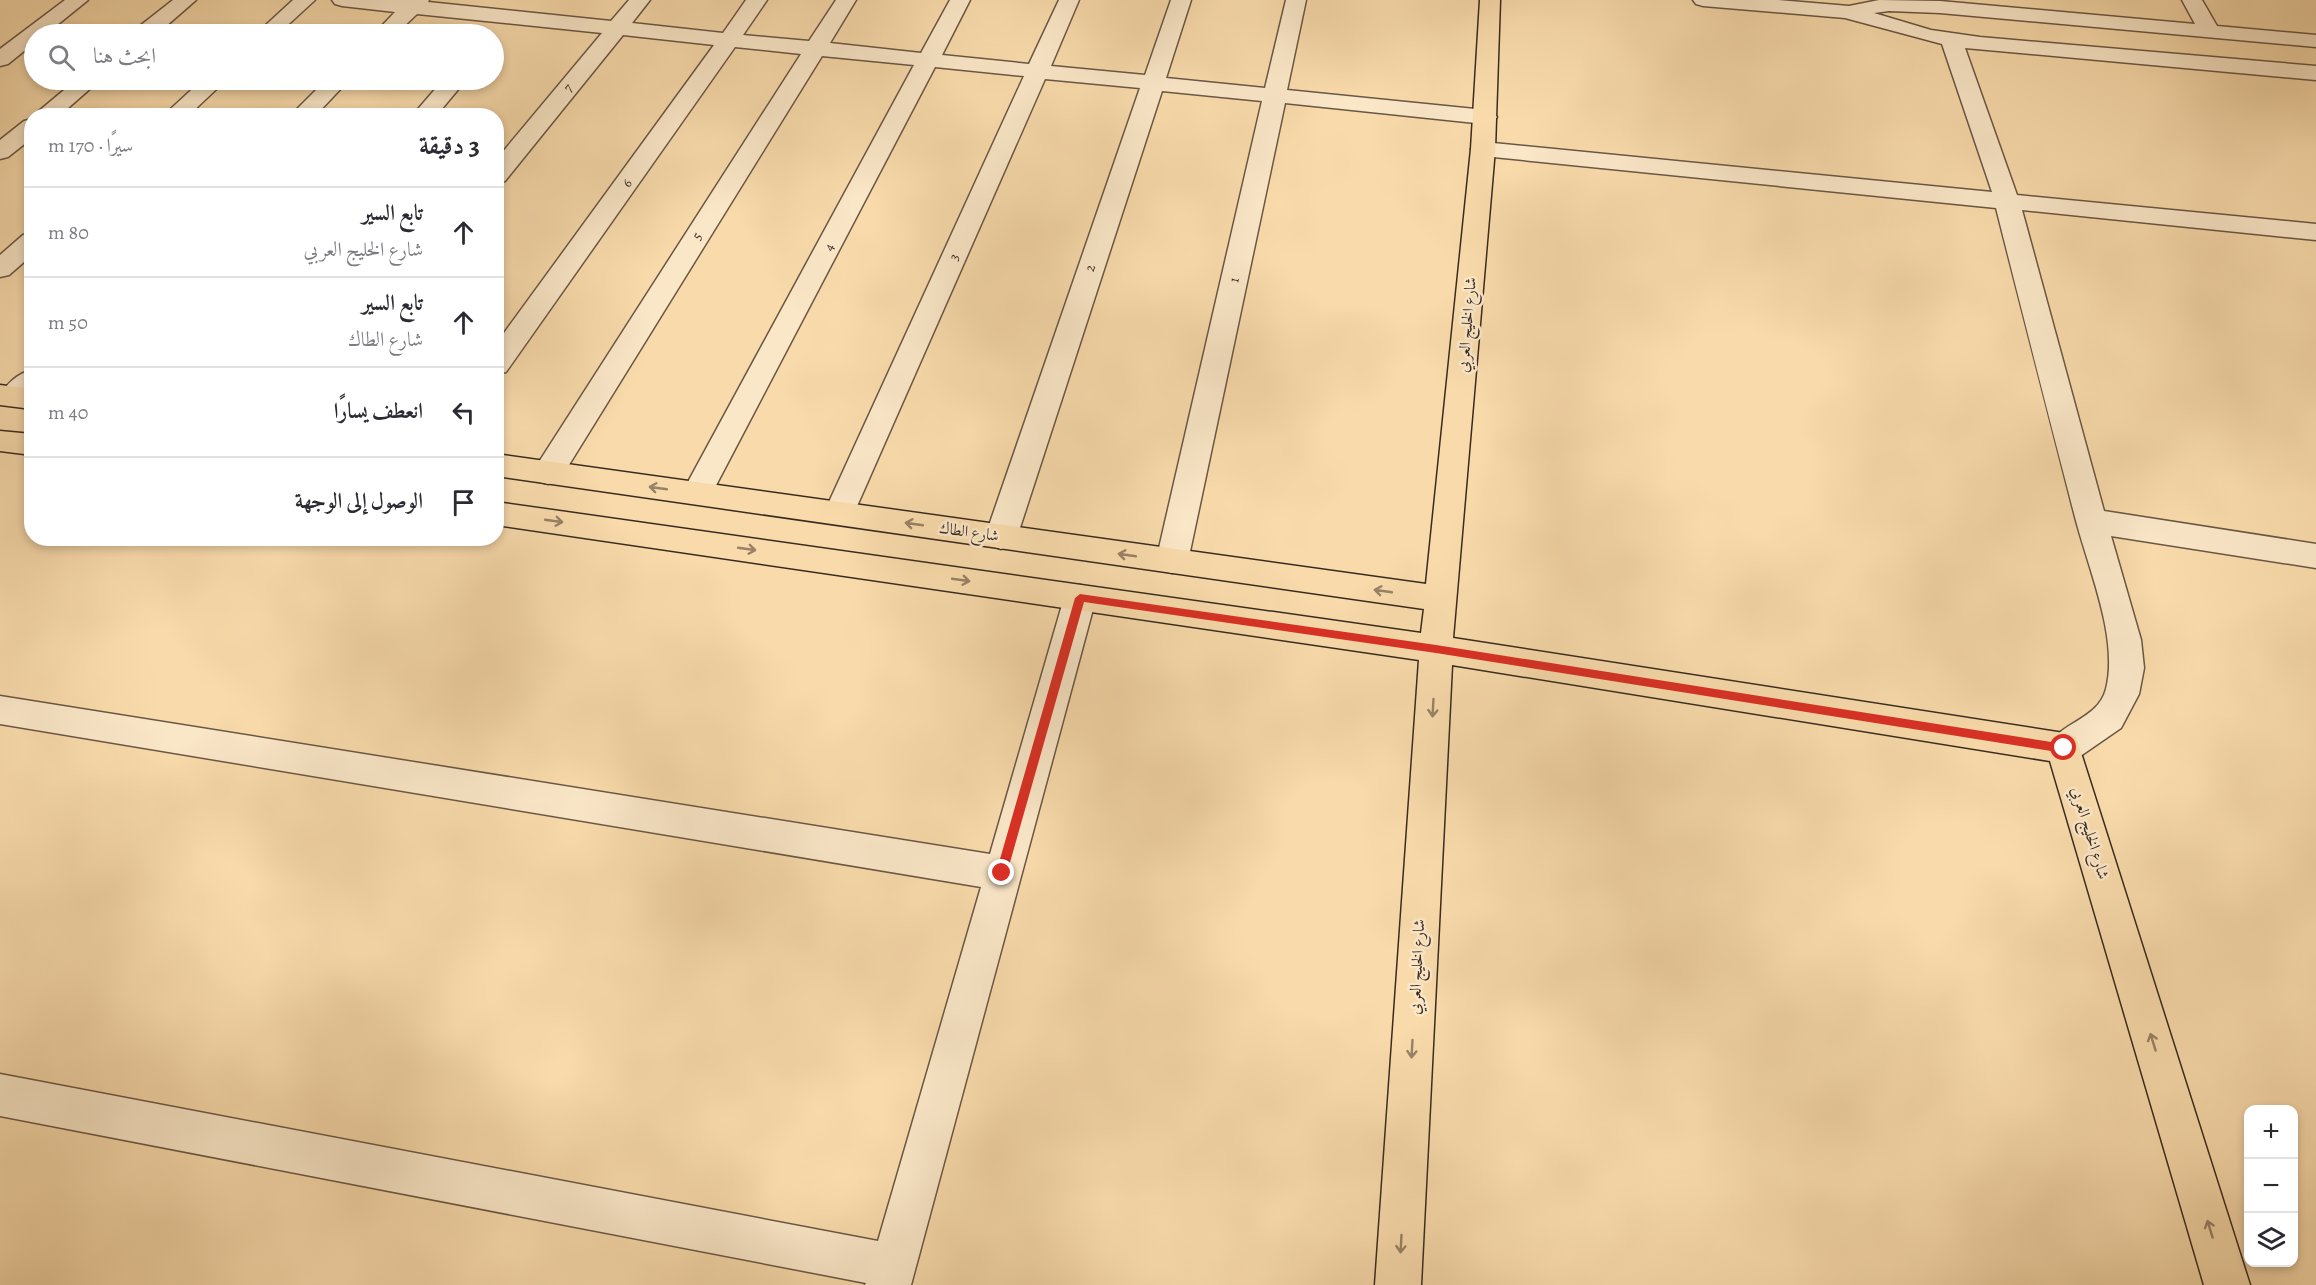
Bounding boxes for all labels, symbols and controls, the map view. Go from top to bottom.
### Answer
search box [24,24,504,90]
icon: search [45,41,78,74]
text: ابحث هنا [93,41,156,71]
street label: 7 [559,80,577,96]
text: 3 دقيقة [419,128,480,163]
text: سيرًا · 170 m [48,132,133,159]
street label: 6 [617,175,637,191]
text: تابع السير [362,198,423,228]
icon: ahead [447,216,480,249]
text: 80 m [48,219,89,246]
street label: 5 [687,228,707,244]
text: شارع الخليج العربي [303,236,423,263]
street label: 4 [819,240,839,254]
street label: 3 [944,250,964,264]
street label: 2 [1080,261,1100,274]
street label: 1 [1224,275,1244,284]
street label: شارع الخليج العربي [1452,276,1485,374]
text: تابع السير [362,288,423,318]
icon: ahead [447,306,480,339]
text: 50 m [48,309,88,336]
text: شارع الطاك [348,326,423,353]
text: انعطف يسارًا [334,396,423,426]
icon: left [447,396,480,429]
text: 40 m [48,399,88,426]
one-way arrow [649,482,668,493]
text: الوصول إلى الوجهة [295,486,423,516]
icon: arrive [447,486,480,519]
one-way arrow [544,516,564,527]
street label: شارع الطاك [937,517,1000,549]
one-way arrow [904,519,924,530]
one-way arrow [737,544,757,555]
one-way arrow [1118,549,1138,560]
one-way arrow [951,575,971,586]
one-way arrow [1373,585,1393,596]
one-way arrow [1427,697,1438,717]
route start [2050,734,2076,760]
street label: شارع الخليج العربي [2063,784,2115,883]
route end [988,859,1014,885]
street label: شارع الخليج العربي [1404,919,1433,1015]
one-way arrow [2147,1033,2158,1052]
one-way arrow [1407,1039,1418,1059]
map controls [2244,1105,2298,1267]
button: + [2244,1105,2298,1159]
button: − [2244,1159,2298,1213]
button: layers [2244,1213,2298,1267]
one-way arrow [2204,1220,2215,1239]
one-way arrow [1395,1233,1406,1253]

